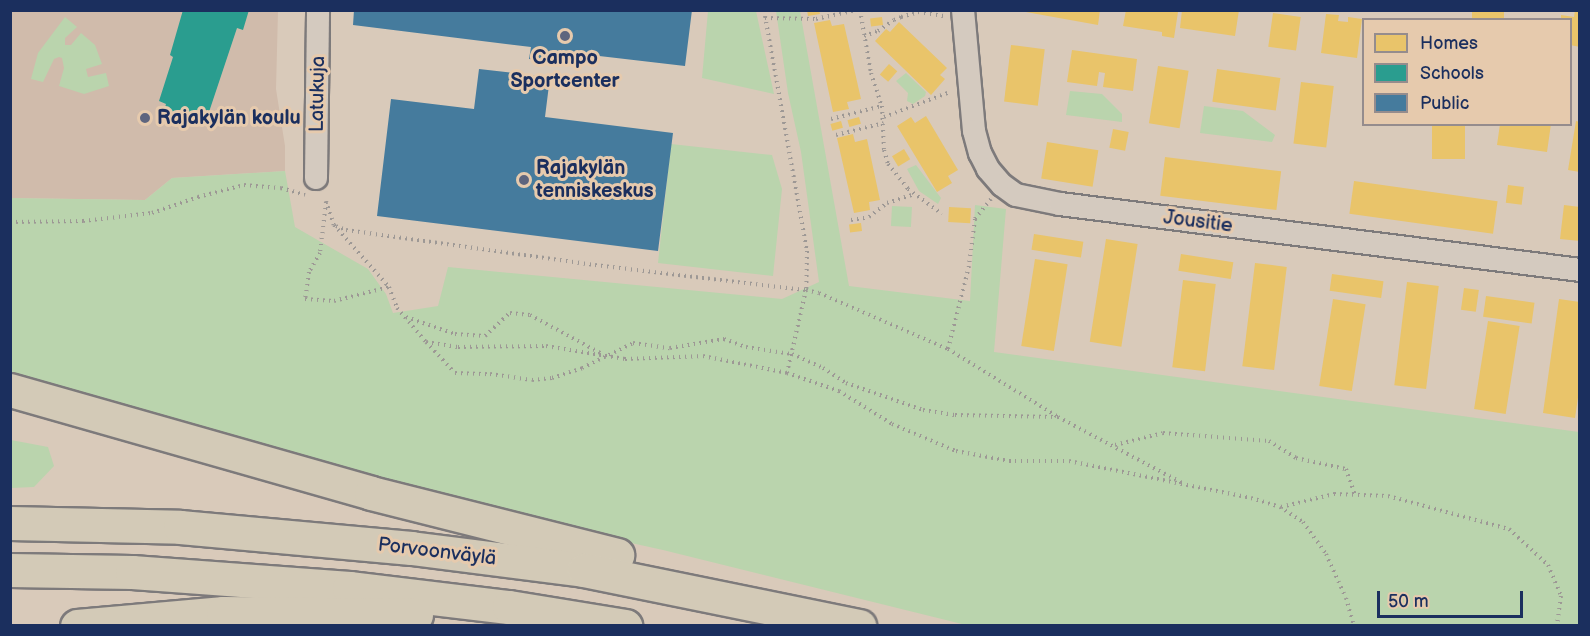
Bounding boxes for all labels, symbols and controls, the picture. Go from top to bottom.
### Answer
legend [1362,18,1572,126]
marker: Campo Sportcenter [558,29,572,43]
text: Homes [1420,33,1478,54]
place label: Campo Sportcenter [510,46,620,93]
street label: Latukuja [305,56,331,132]
text: Schools [1420,63,1484,84]
text: Public [1420,93,1469,114]
place label: Rajakylän koulu [157,106,301,130]
marker: Rajakylän koulu [138,111,152,125]
place label: Rajakylän tenniskeskus [536,156,654,203]
marker: Rajakylän tenniskeskus [517,173,531,187]
street label: Jousitie [1162,206,1234,238]
street label: Porvoonväylä [376,533,498,571]
scale bar [1380,579,1526,617]
text: 50 m [1388,591,1429,612]

